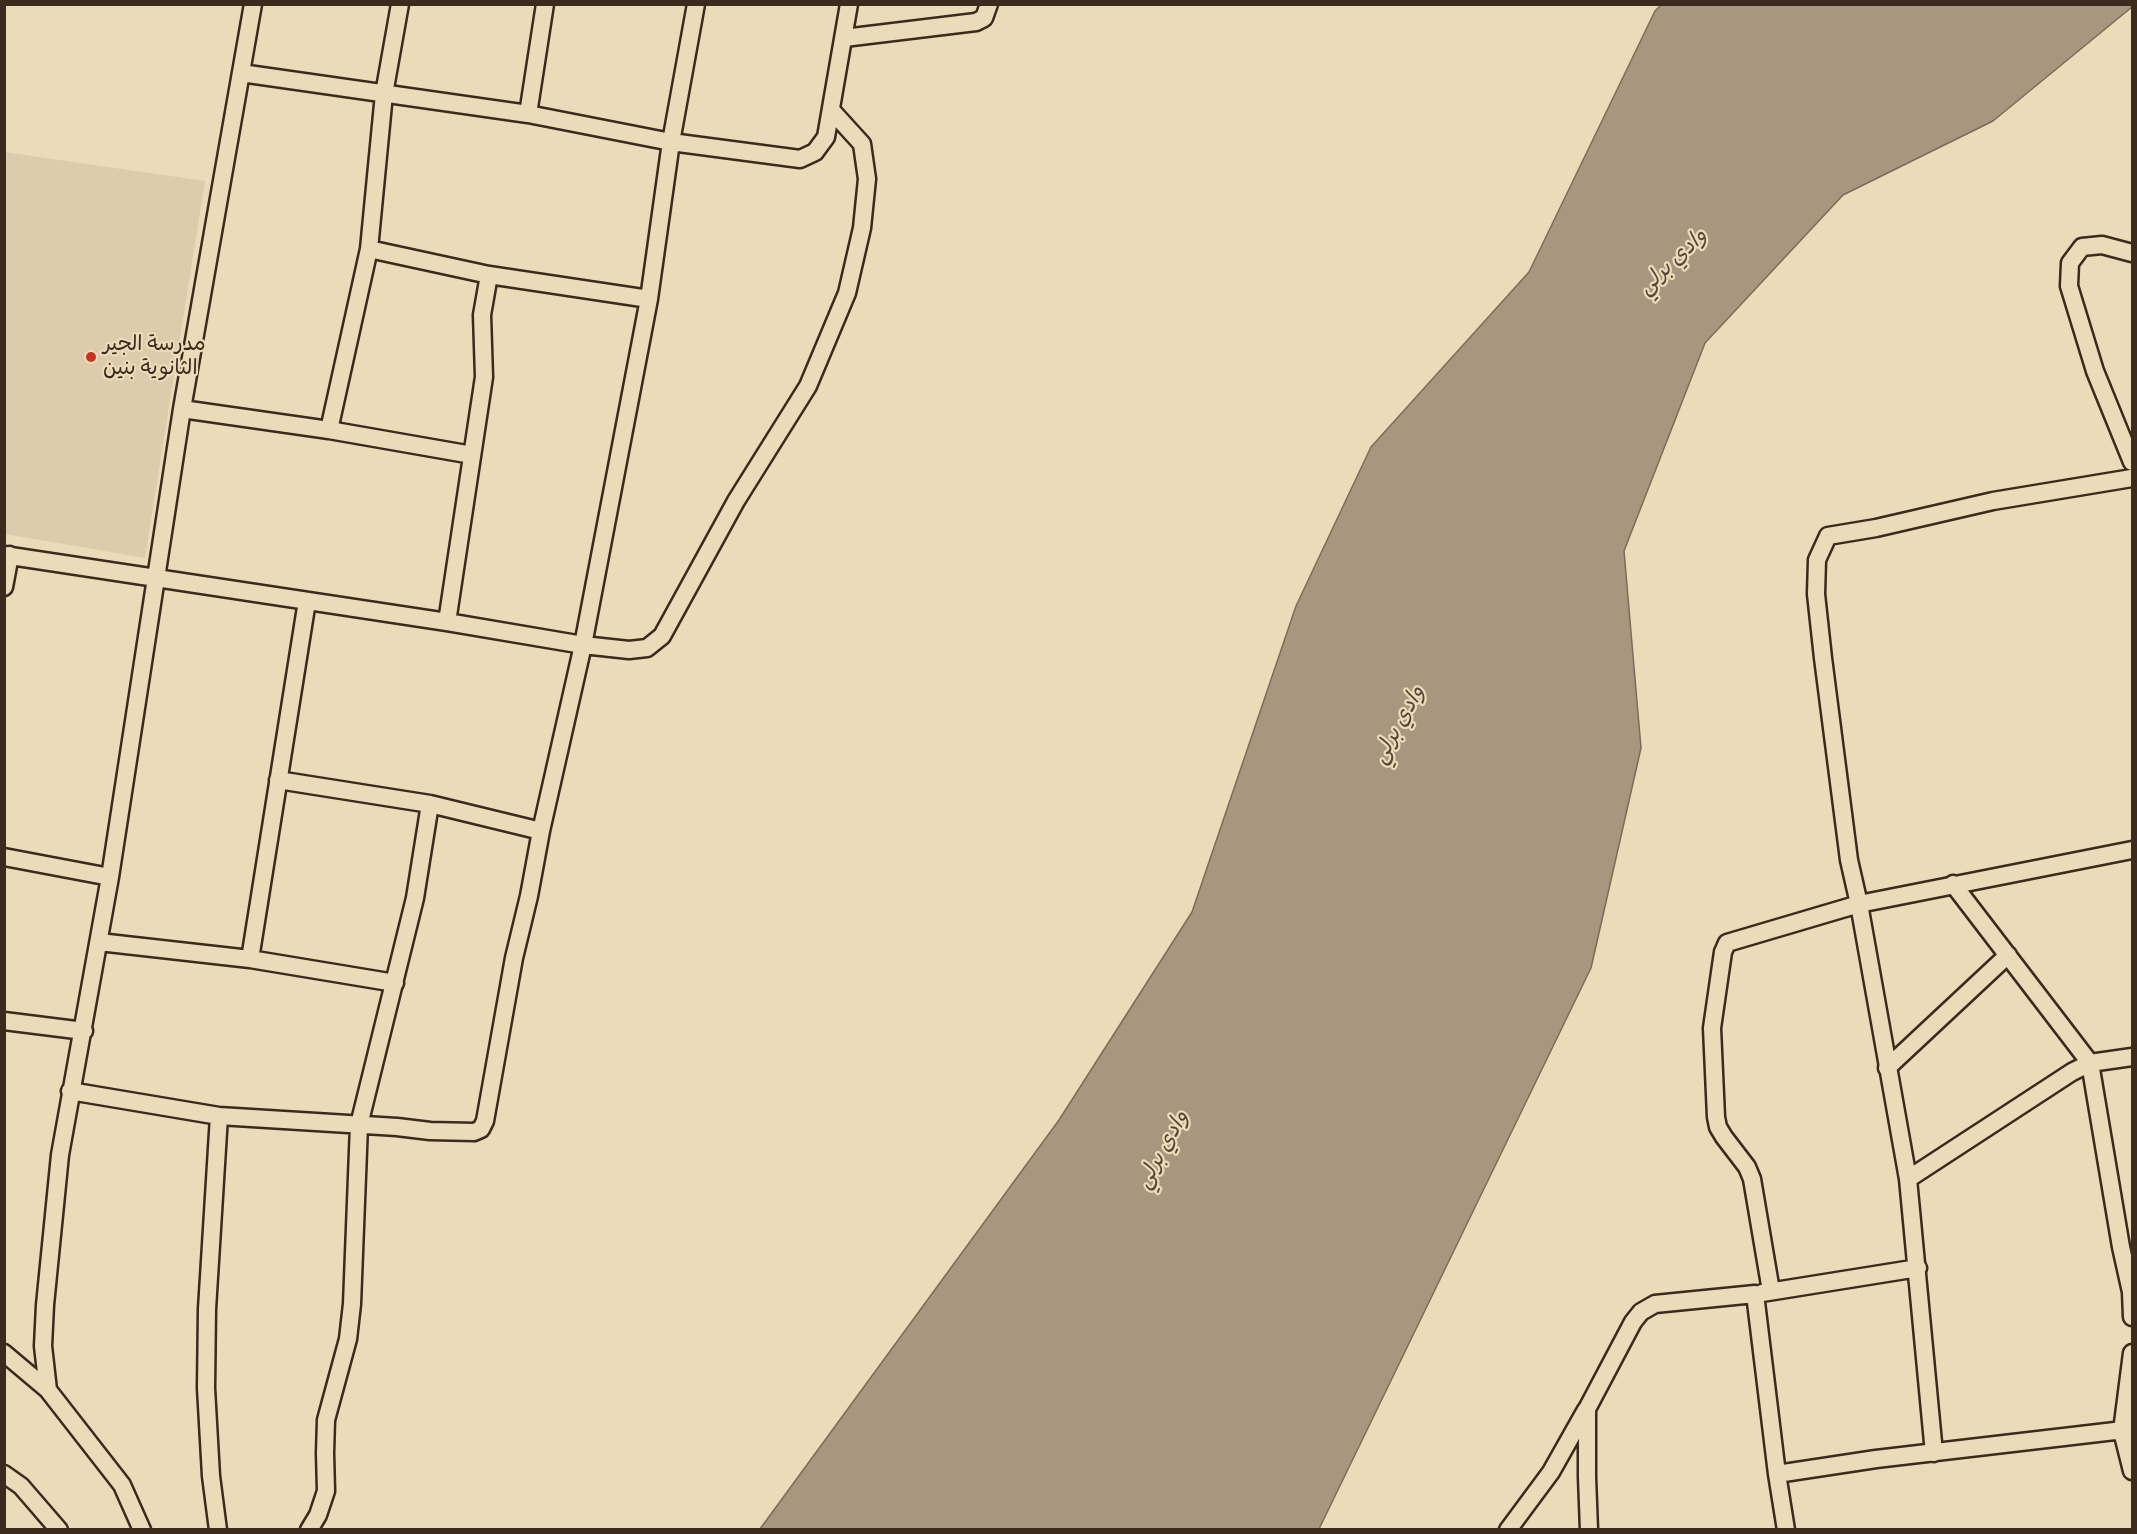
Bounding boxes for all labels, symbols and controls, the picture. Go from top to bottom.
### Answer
water label: وادي برلي [1633,223,1713,301]
place label: مدرسة الجير الثانوية بنين [103,332,206,382]
marker: مدرسة الجير الثانوية بنين [84,350,98,364]
water label: وادي برلي [1367,682,1431,768]
water label: وادي برلي [1131,1107,1195,1193]

